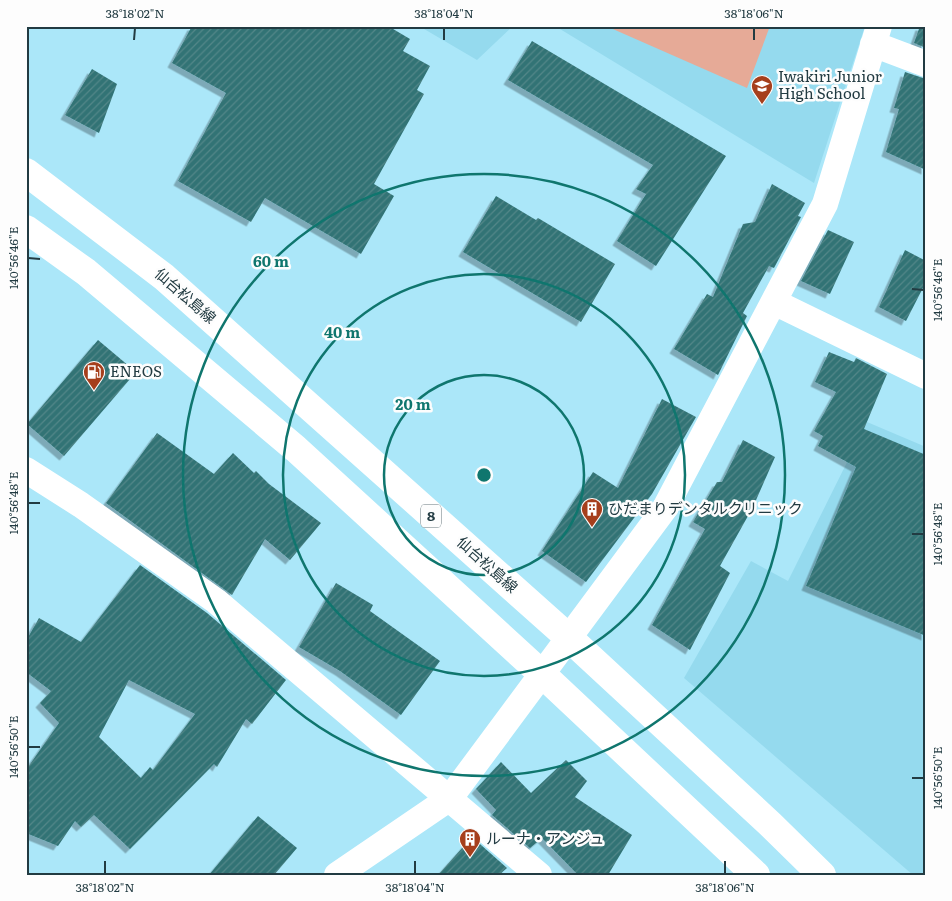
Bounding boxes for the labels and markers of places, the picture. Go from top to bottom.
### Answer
place label: Iwakiri Junior High School [778,64,882,104]
school or university icon: Iwakiri Junior High School [750,74,774,105]
place label: ENEOS [110,359,162,382]
fuel station icon: ENEOS [82,360,106,391]
centre of rings [475,466,493,484]
place label: ひだまりデンタルクリニック [608,496,803,519]
building icon: ひだまりデンタルクリニック [580,497,604,528]
place label: ルーナ・アンジュ [486,826,604,849]
building icon: ルーナ・アンジュ [458,827,482,858]

